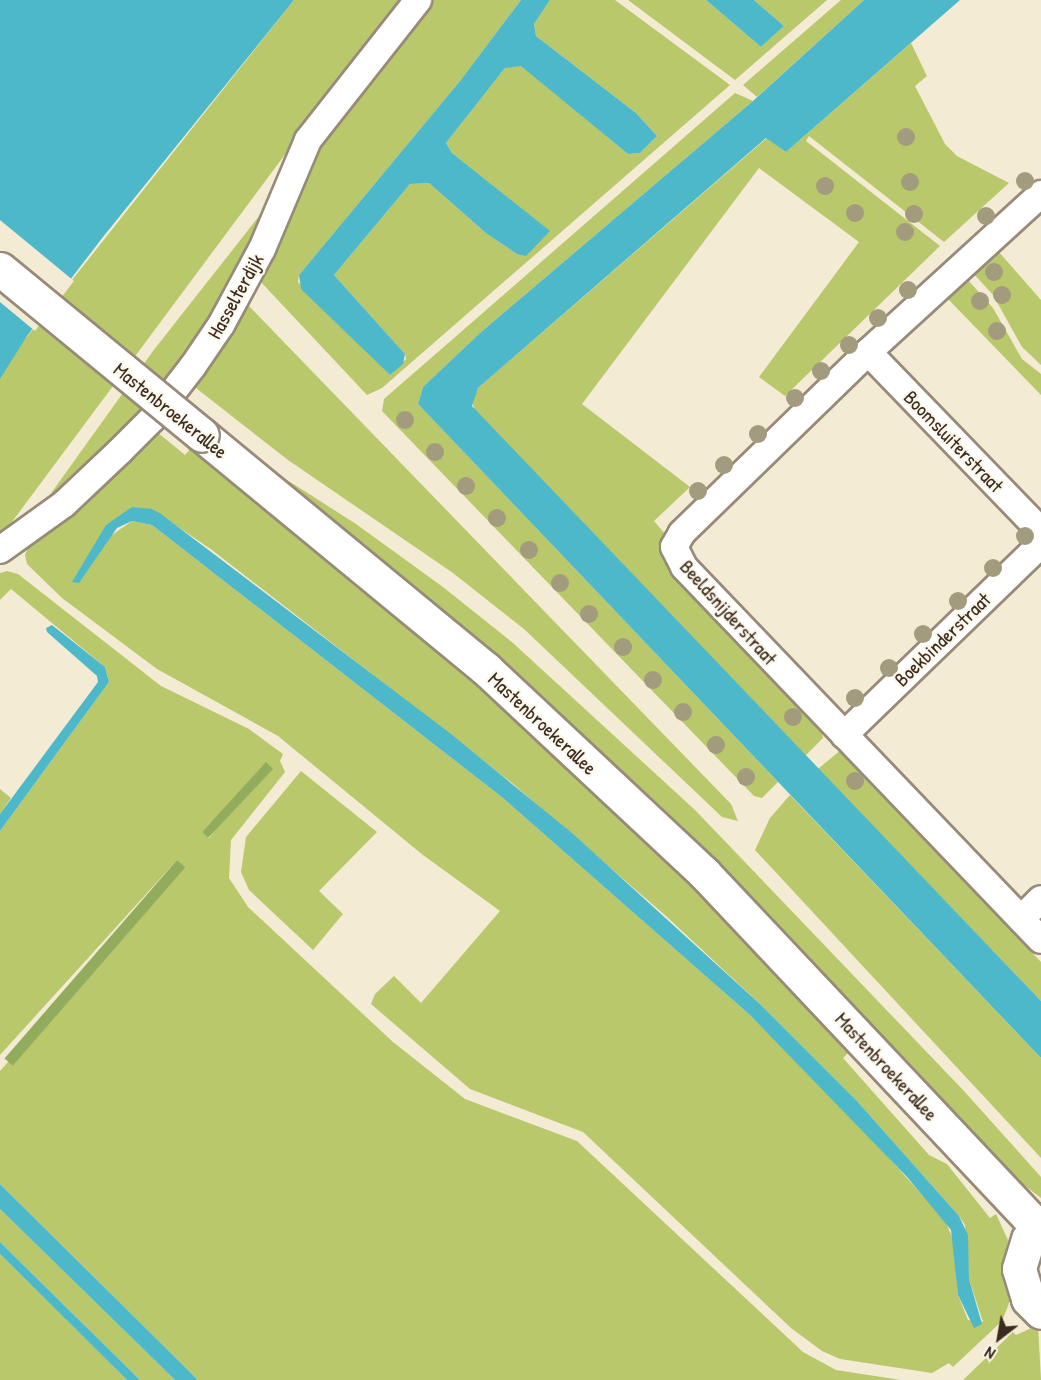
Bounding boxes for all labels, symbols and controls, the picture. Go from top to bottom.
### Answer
street label: Hasselterdijk [202,249,268,343]
street label: Mastenbroekerallee [109,357,233,463]
street label: Boomsluiterstraat [899,385,1009,497]
street label: Beeldsnijderstraat [675,554,783,670]
street label: Boekbinderstraat [889,587,995,691]
street label: Mastenbroekerallee [484,667,602,779]
street label: Mastenbroekerallee [831,1007,943,1125]
north arrow [969,1308,1029,1368]
text: N [980,1342,999,1365]

